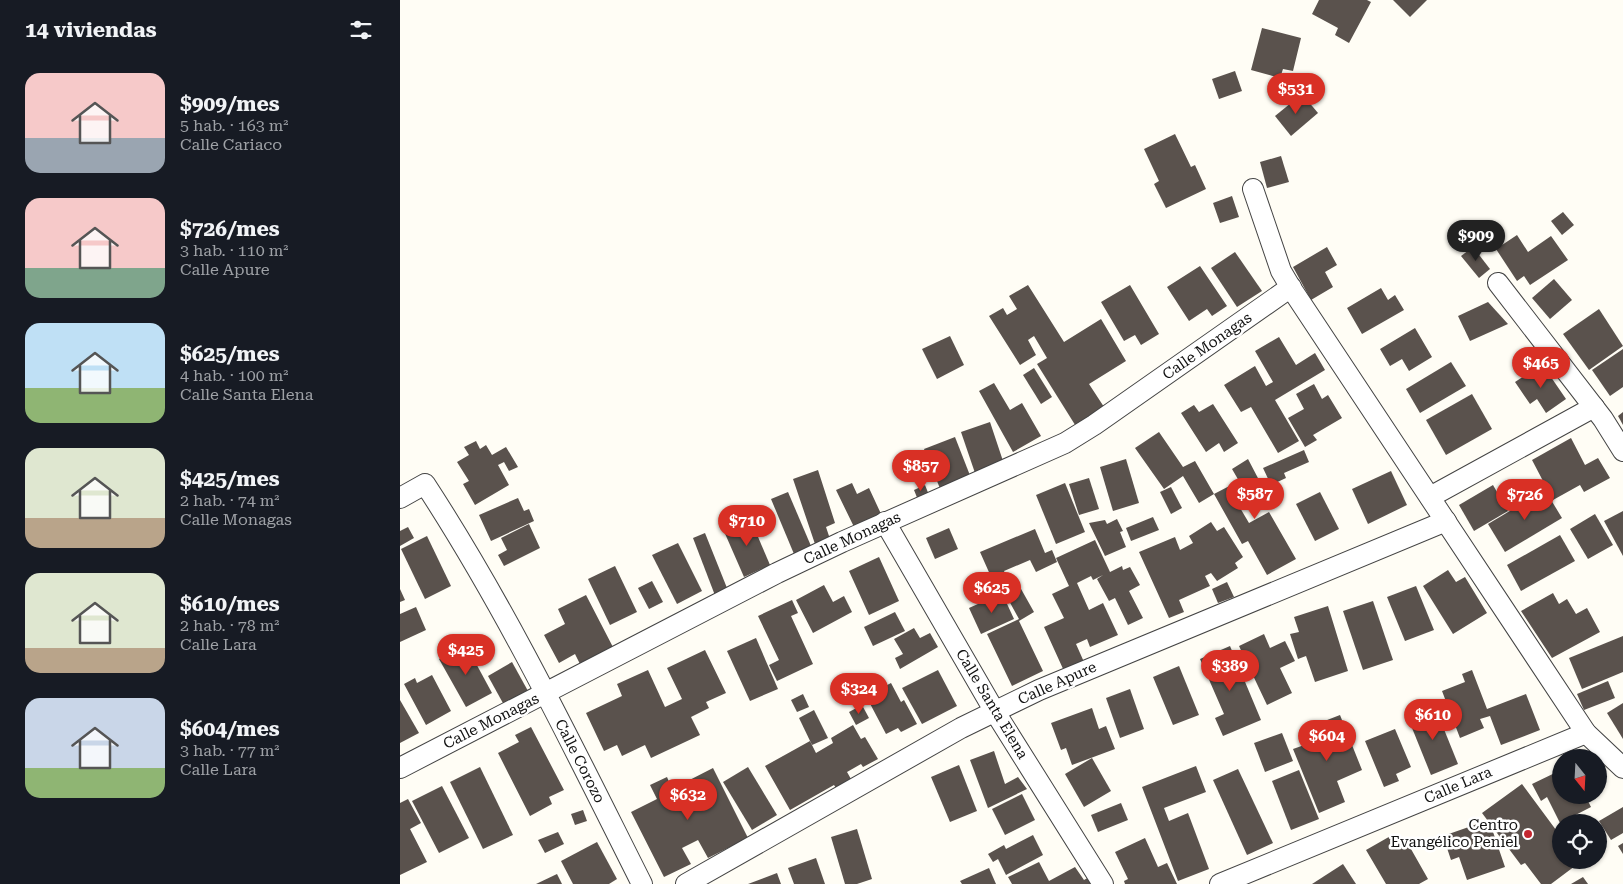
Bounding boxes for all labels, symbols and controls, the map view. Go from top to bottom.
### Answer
icon: filters [347,16,375,44]
text: 14 viviendas [25,18,156,42]
pin: $531 [1266,72,1326,115]
text: $531 [1278,79,1314,98]
text: $909/mes [180,92,280,116]
icon: home [65,93,125,153]
text: 5 hab. · 163 m² [180,116,289,135]
text: Calle Cariaco [180,135,282,154]
text: $726/mes [180,217,280,241]
icon: home [65,218,125,278]
pin: $909 [1446,220,1506,262]
text: $909 [1458,226,1494,245]
text: 3 hab. · 110 m² [180,241,289,260]
text: Calle Apure [180,260,270,279]
street label: Calle Monagas [1159,309,1255,383]
text: $625/mes [180,342,280,366]
icon: home [65,343,125,403]
pin: $465 [1511,346,1571,389]
text: $465 [1523,353,1559,372]
text: 4 hab. · 100 m² [180,366,289,385]
text: Calle Santa Elena [180,385,314,404]
pin: $857 [891,450,951,492]
text: $857 [903,456,939,475]
text: $425/mes [180,467,280,491]
icon: home [65,468,125,528]
pin: $587 [1225,478,1285,520]
pin: $726 [1495,478,1555,521]
text: $587 [1237,484,1273,503]
text: $726 [1507,485,1543,504]
text: 2 hab. · 74 m² [180,491,280,510]
pin: $710 [717,504,777,547]
street label: Calle Monagas [801,508,903,568]
text: Calle Monagas [180,510,292,529]
text: $710 [729,511,765,530]
pin: $625 [962,572,1022,614]
text: $625 [974,578,1010,597]
text: $610/mes [180,592,280,616]
icon: home [65,593,125,653]
text: 2 hab. · 78 m² [180,616,280,635]
pin: $425 [436,634,496,676]
text: Calle Lara [180,635,257,654]
text: $425 [448,640,484,659]
street label: Calle Santa Elena [952,646,1032,762]
pin: $389 [1200,650,1260,692]
text: $389 [1212,656,1248,675]
street label: Calle Apure [1015,658,1099,708]
pin: $324 [829,672,889,715]
text: $324 [841,679,877,698]
street label: Calle Monagas [440,689,542,753]
pin: $610 [1403,698,1463,741]
text: $610 [1415,705,1451,724]
street label: Calle Corozo [551,716,609,806]
text: $604/mes [180,717,280,741]
icon: home [65,718,125,778]
pin: $604 [1297,720,1357,762]
text: $604 [1309,726,1345,745]
text: 3 hab. · 77 m² [180,741,280,760]
north arrow [1552,749,1608,804]
map controls [1552,749,1607,869]
text: Calle Lara [180,760,257,779]
street label: Calle Lara [1421,763,1495,807]
pin: $632 [658,778,718,821]
text: $632 [670,785,706,804]
button: locate [1552,814,1607,869]
place label: Centro Evangélico Peniel [1391,816,1518,851]
marker: Centro Evangélico Peniel [1522,828,1534,840]

